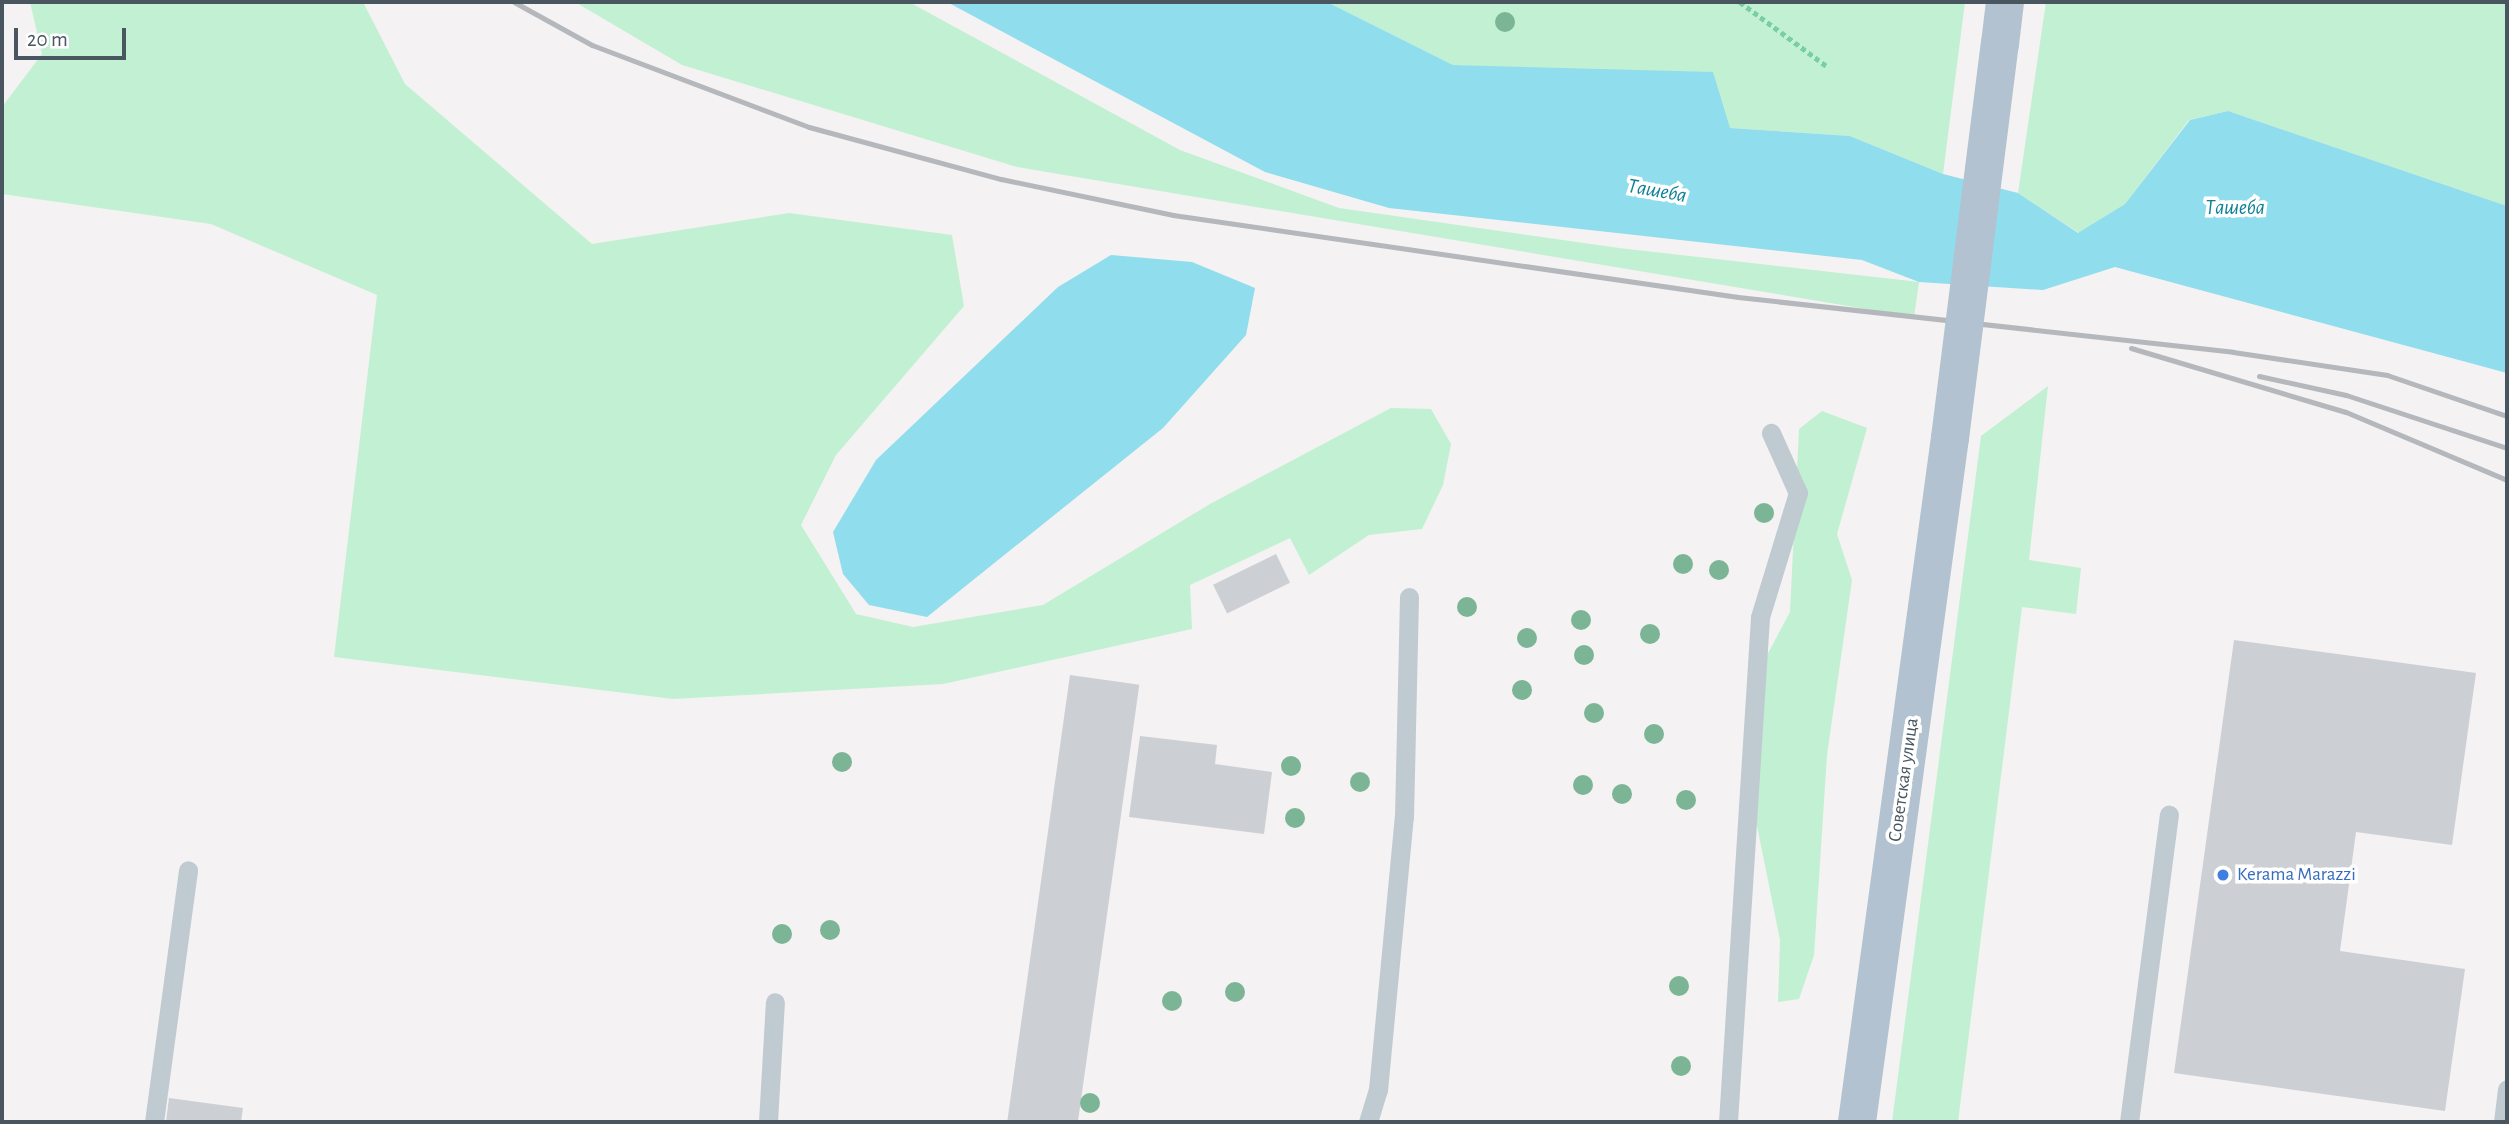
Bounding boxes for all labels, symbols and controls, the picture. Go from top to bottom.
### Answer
scale bar [18,14,130,58]
text: 20 m [27,29,68,50]
water label: Ташеба [1626,173,1688,209]
water label: Ташеба [2205,195,2265,221]
street label: Советская улица [1884,716,1924,844]
place label: Kerama Marazzi [2237,864,2356,886]
marker: Kerama Marazzi [2215,867,2231,883]

